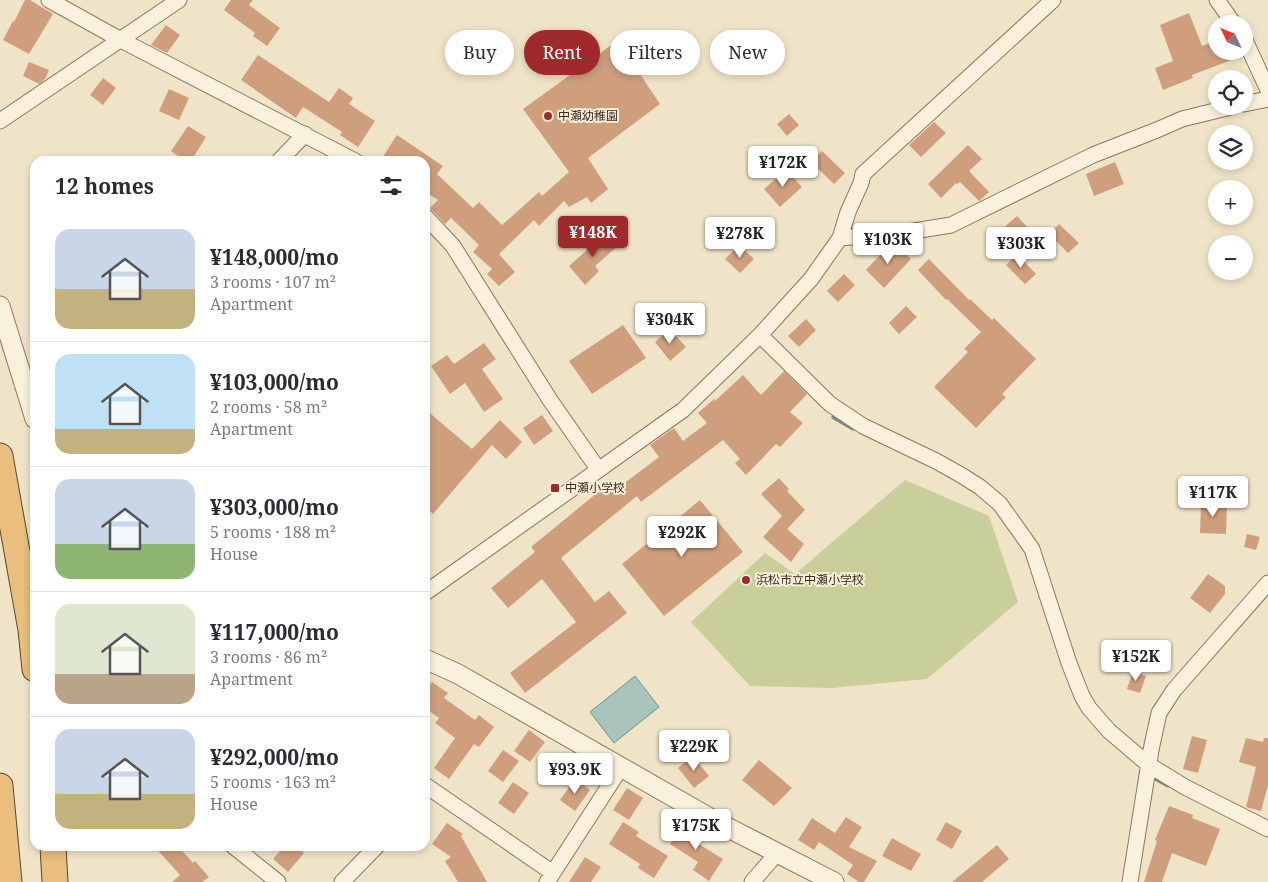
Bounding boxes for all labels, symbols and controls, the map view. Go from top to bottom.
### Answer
north arrow [1208,15,1252,60]
map controls [1208,15,1253,280]
chip: Buy [445,30,514,75]
chip: Rent [524,30,600,75]
chip: Filters [610,30,700,75]
chip: New [710,30,785,75]
button: locate [1208,70,1253,115]
place label: 中瀬幼稚園 [558,107,618,124]
marker: 中瀬幼稚園 [542,110,554,122]
button: layers [1208,125,1253,170]
pin: ¥172K [748,146,818,188]
text: ¥172K [759,151,807,173]
text: 12 homes [55,172,154,200]
icon: filters [377,172,405,200]
button: + [1208,180,1253,225]
pin: ¥148K [558,216,628,258]
pin: ¥278K [705,216,775,259]
text: ¥148K [569,221,617,243]
text: ¥278K [716,222,764,244]
pin: ¥103K [853,222,923,265]
pin: ¥303K [986,226,1056,269]
text: ¥103K [864,228,912,250]
text: ¥303K [997,232,1045,254]
button: − [1208,235,1253,280]
text: ¥148,000/mo [210,243,339,271]
icon: home [95,249,155,309]
text: 3 rooms · 107 m² [210,271,336,293]
text: Apartment [210,293,293,315]
pin: ¥304K [635,302,705,345]
text: ¥304K [646,308,694,330]
text: ¥103,000/mo [210,368,339,396]
icon: home [95,374,155,434]
text: 2 rooms · 58 m² [210,396,327,418]
text: Apartment [210,418,293,440]
pin: ¥117K [1178,476,1248,518]
place label: 中瀬小学校 [565,479,625,496]
text: ¥117K [1189,481,1237,503]
marker: 中瀬小学校 [549,482,561,494]
text: ¥303,000/mo [210,493,339,521]
icon: home [95,499,155,559]
pin: ¥292K [647,516,717,558]
text: 5 rooms · 188 m² [210,521,336,543]
text: ¥292K [658,521,706,543]
text: House [210,543,258,565]
place label: 浜松市立中瀬小学校 [756,571,864,588]
marker: 浜松市立中瀬小学校 [740,574,752,586]
text: ¥117,000/mo [210,618,339,646]
icon: home [95,624,155,684]
pin: ¥152K [1101,640,1171,682]
text: ¥152K [1112,645,1160,667]
text: 3 rooms · 86 m² [210,646,327,668]
text: Apartment [210,668,293,690]
pin: ¥229K [659,730,729,772]
text: ¥229K [670,735,718,757]
text: ¥292,000/mo [210,743,339,771]
icon: home [95,749,155,809]
pin: ¥93.9K [534,752,616,795]
text: ¥93.9K [549,758,601,780]
text: 5 rooms · 163 m² [210,771,336,793]
text: House [210,793,258,815]
pin: ¥175K [661,808,731,851]
text: ¥175K [672,814,720,836]

